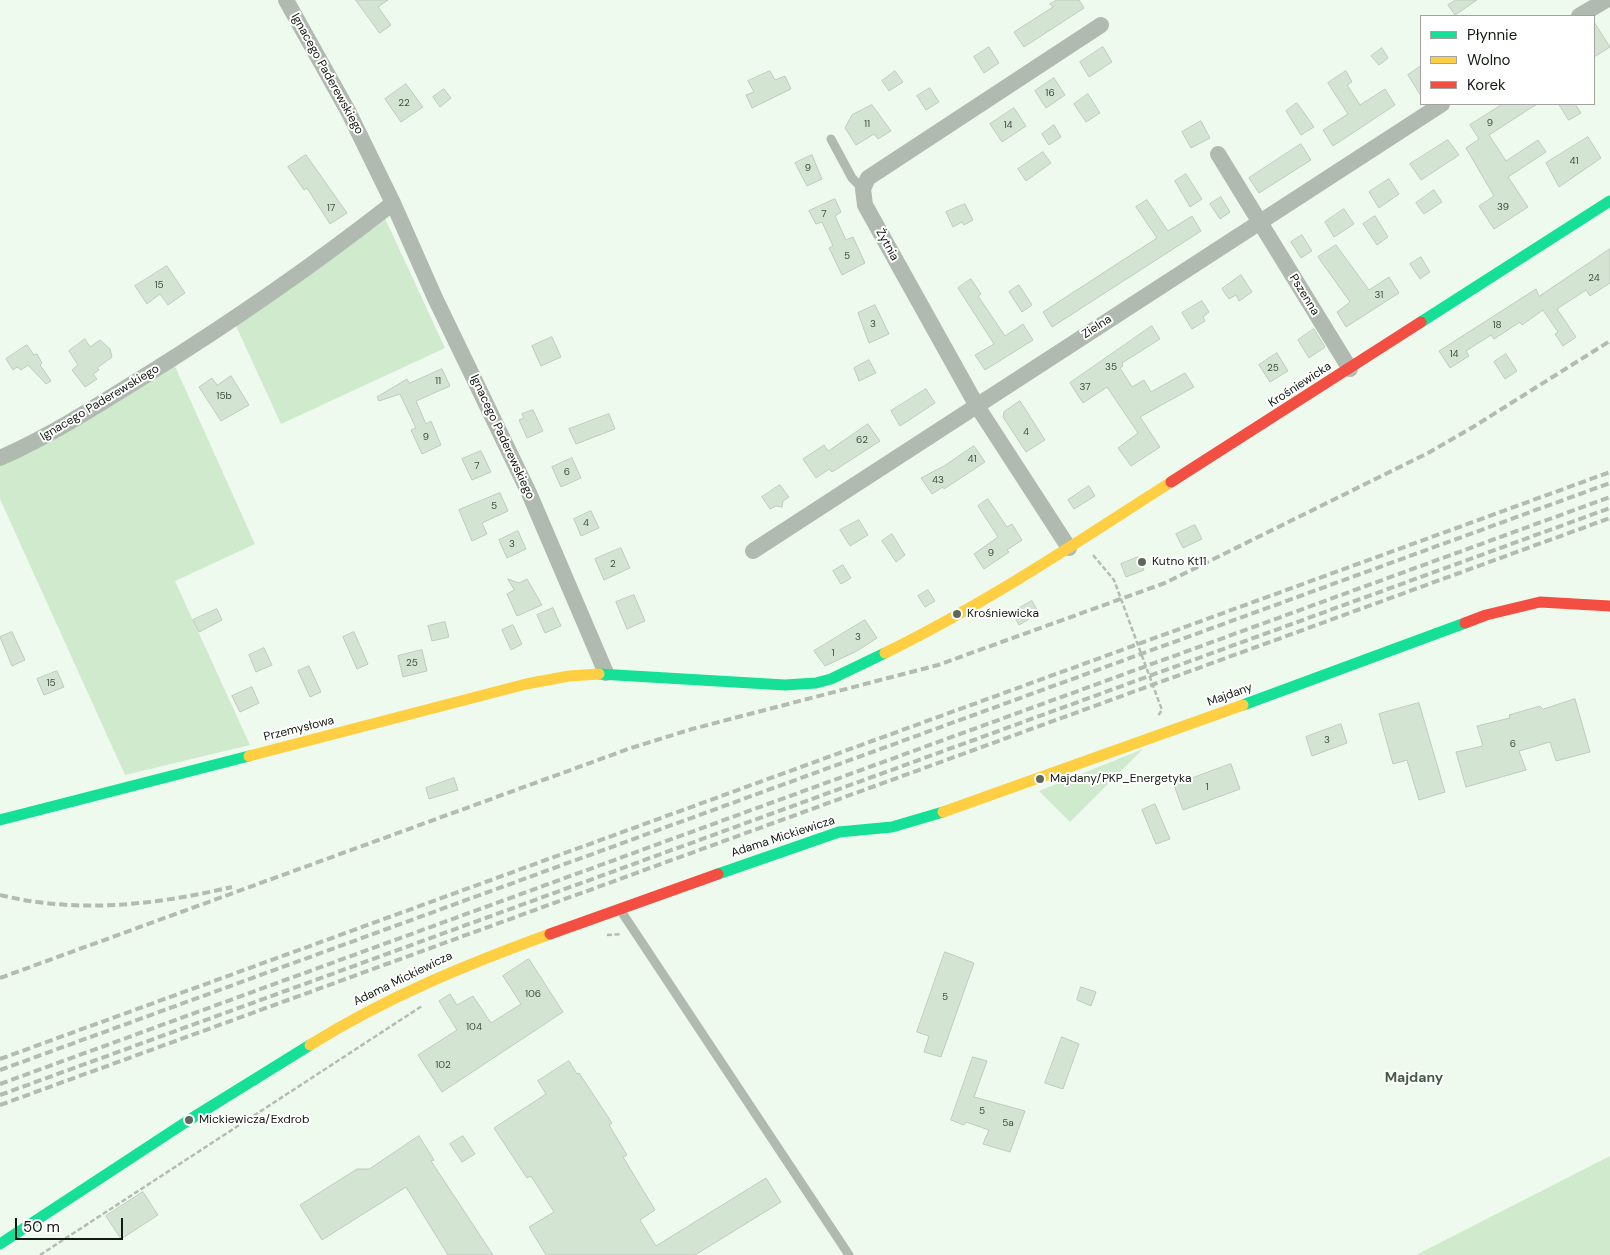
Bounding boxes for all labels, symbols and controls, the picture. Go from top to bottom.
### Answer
street label: Ignacego Paderewskiego [288,11,366,137]
legend [1420,15,1595,105]
text: Płynnie [1467,25,1517,45]
text: Wolno [1467,50,1511,70]
text: Korek [1467,75,1506,95]
house number: 16 [1045,87,1055,99]
house number: 22 [398,97,410,109]
house number: 9 [1487,117,1493,129]
house number: 11 [864,118,870,130]
house number: 14 [1003,119,1013,131]
house number: 41 [1569,155,1579,167]
house number: 9 [805,162,811,174]
house number: 39 [1497,201,1509,213]
house number: 17 [327,202,335,214]
house number: 7 [821,208,827,220]
street label: Żytnia [872,227,902,263]
house number: 5 [844,250,850,262]
street label: Pszenna [1286,272,1322,318]
house number: 24 [1588,272,1600,284]
house number: 15 [154,279,164,291]
house number: 31 [1375,289,1383,301]
street label: Zielna [1080,312,1114,342]
house number: 3 [870,318,876,330]
house number: 18 [1492,319,1502,331]
house number: 14 [1449,348,1459,360]
street label: Krośniewicka [1266,359,1334,411]
house number: 35 [1105,361,1117,373]
street label: Ignacego Paderewskiego [38,362,162,444]
house number: 25 [1267,362,1279,374]
street label: Ignacego Paderewskiego [467,372,537,502]
house number: 11 [435,375,441,387]
house number: 37 [1079,381,1091,393]
house number: 15b [216,390,232,402]
house number: 4 [1023,426,1029,438]
house number: 9 [423,431,429,443]
house number: 62 [856,434,868,446]
house number: 41 [967,453,977,465]
house number: 7 [474,460,480,472]
house number: 6 [564,466,570,478]
house number: 43 [932,474,944,486]
house number: 5 [491,500,497,512]
house number: 4 [583,517,589,529]
house number: 3 [509,538,515,550]
house number: 9 [988,547,994,559]
place label: Kutno Kt11 [1152,555,1207,569]
marker: Kutno Kt11 [1136,556,1148,568]
house number: 2 [610,558,616,570]
place label: Krośniewicka [967,607,1039,621]
marker: Krośniewicka [951,608,963,620]
house number: 3 [855,631,861,643]
house number: 1 [831,647,835,659]
house number: 25 [406,657,418,669]
house number: 15 [46,677,56,689]
street label: Majdany [1205,680,1255,710]
street label: Przemysłowa [262,713,336,745]
house number: 3 [1324,734,1330,746]
house number: 6 [1510,738,1516,750]
place label: Majdany/PKP_Energetyka [1050,772,1192,786]
marker: Majdany/PKP_Energetyka [1034,773,1046,785]
house number: 1 [1205,781,1209,793]
street label: Adama Mickiewicza [729,813,837,861]
street label: Adama Mickiewicza [351,949,455,1009]
house number: 106 [525,988,541,1000]
house number: 5 [942,991,948,1003]
house number: 104 [466,1021,482,1033]
house number: 102 [435,1059,451,1071]
district label: Majdany [1385,1070,1443,1086]
house number: 5 [979,1105,985,1117]
place label: Mickiewicza/Exdrob [199,1113,309,1127]
marker: Mickiewicza/Exdrob [183,1114,195,1126]
house number: 5a [1002,1117,1014,1129]
scale bar [18,1208,125,1240]
text: 50 m [23,1217,60,1237]

